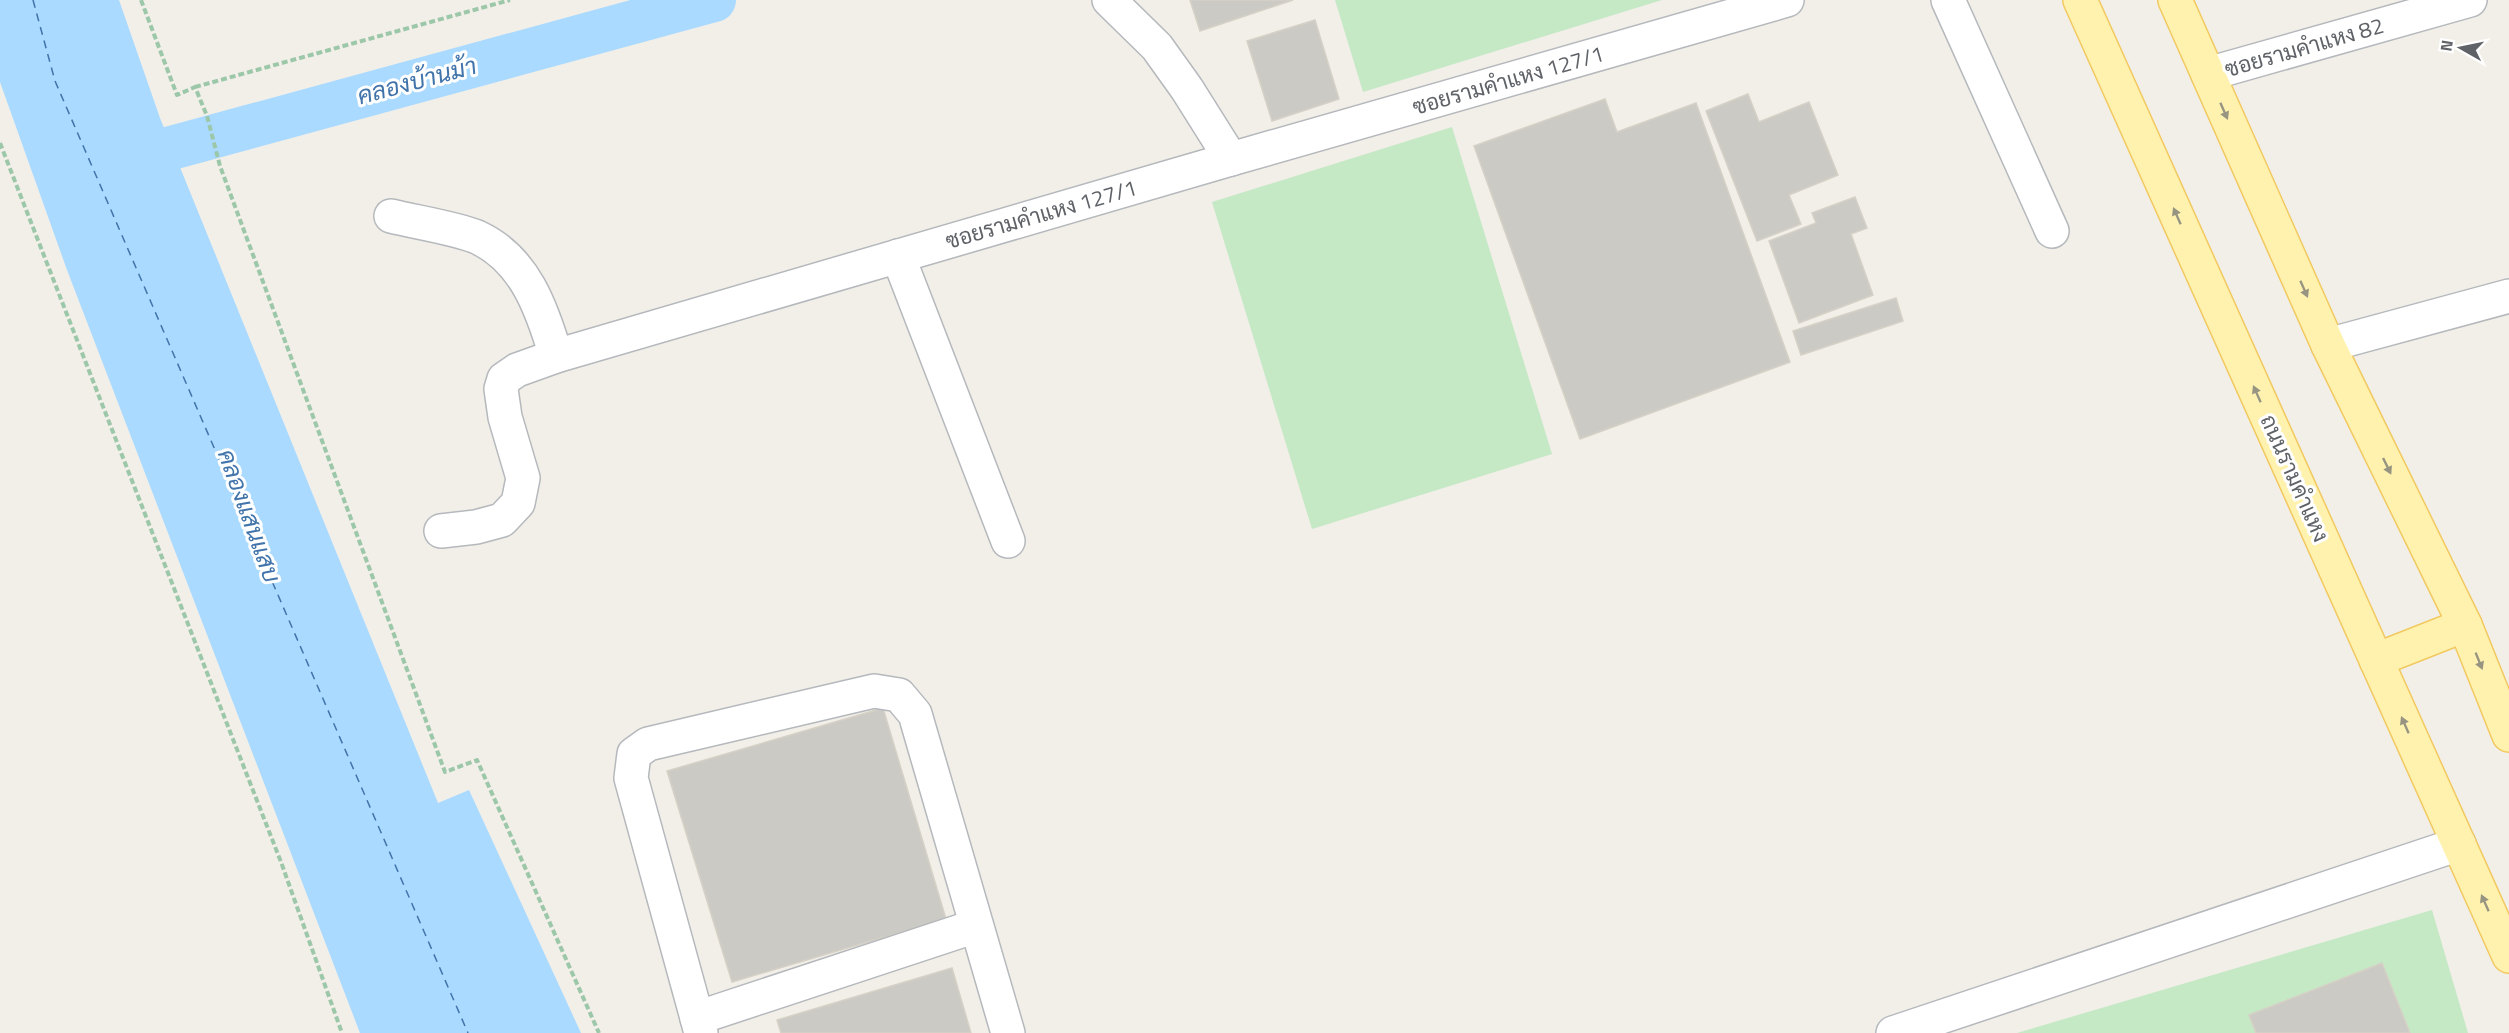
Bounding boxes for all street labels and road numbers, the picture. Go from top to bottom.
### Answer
street label: ซอยรามคำแหง 82 [2220,8,2388,86]
street label: ซอยรามคำแหง 127/1 [1408,36,1608,124]
street label: ซอยรามคำแหง 127/1 [941,170,1141,258]
street label: ถนนรามคำแหง [2252,409,2338,547]

